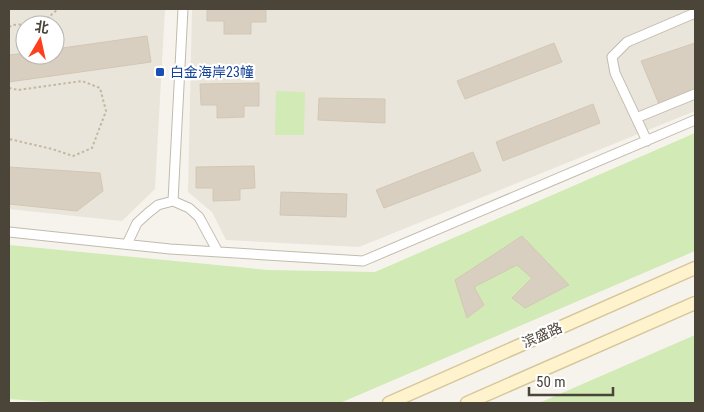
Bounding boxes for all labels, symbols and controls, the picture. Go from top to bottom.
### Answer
north arrow [15,15,65,65]
text: 北 [34,18,50,36]
place label: 白金海岸23幢 [170,64,254,80]
marker: 白金海岸23幢 [154,66,166,78]
street label: 滨盛路 [520,319,564,351]
scale bar [529,364,613,396]
text: 50 m [536,373,566,391]

